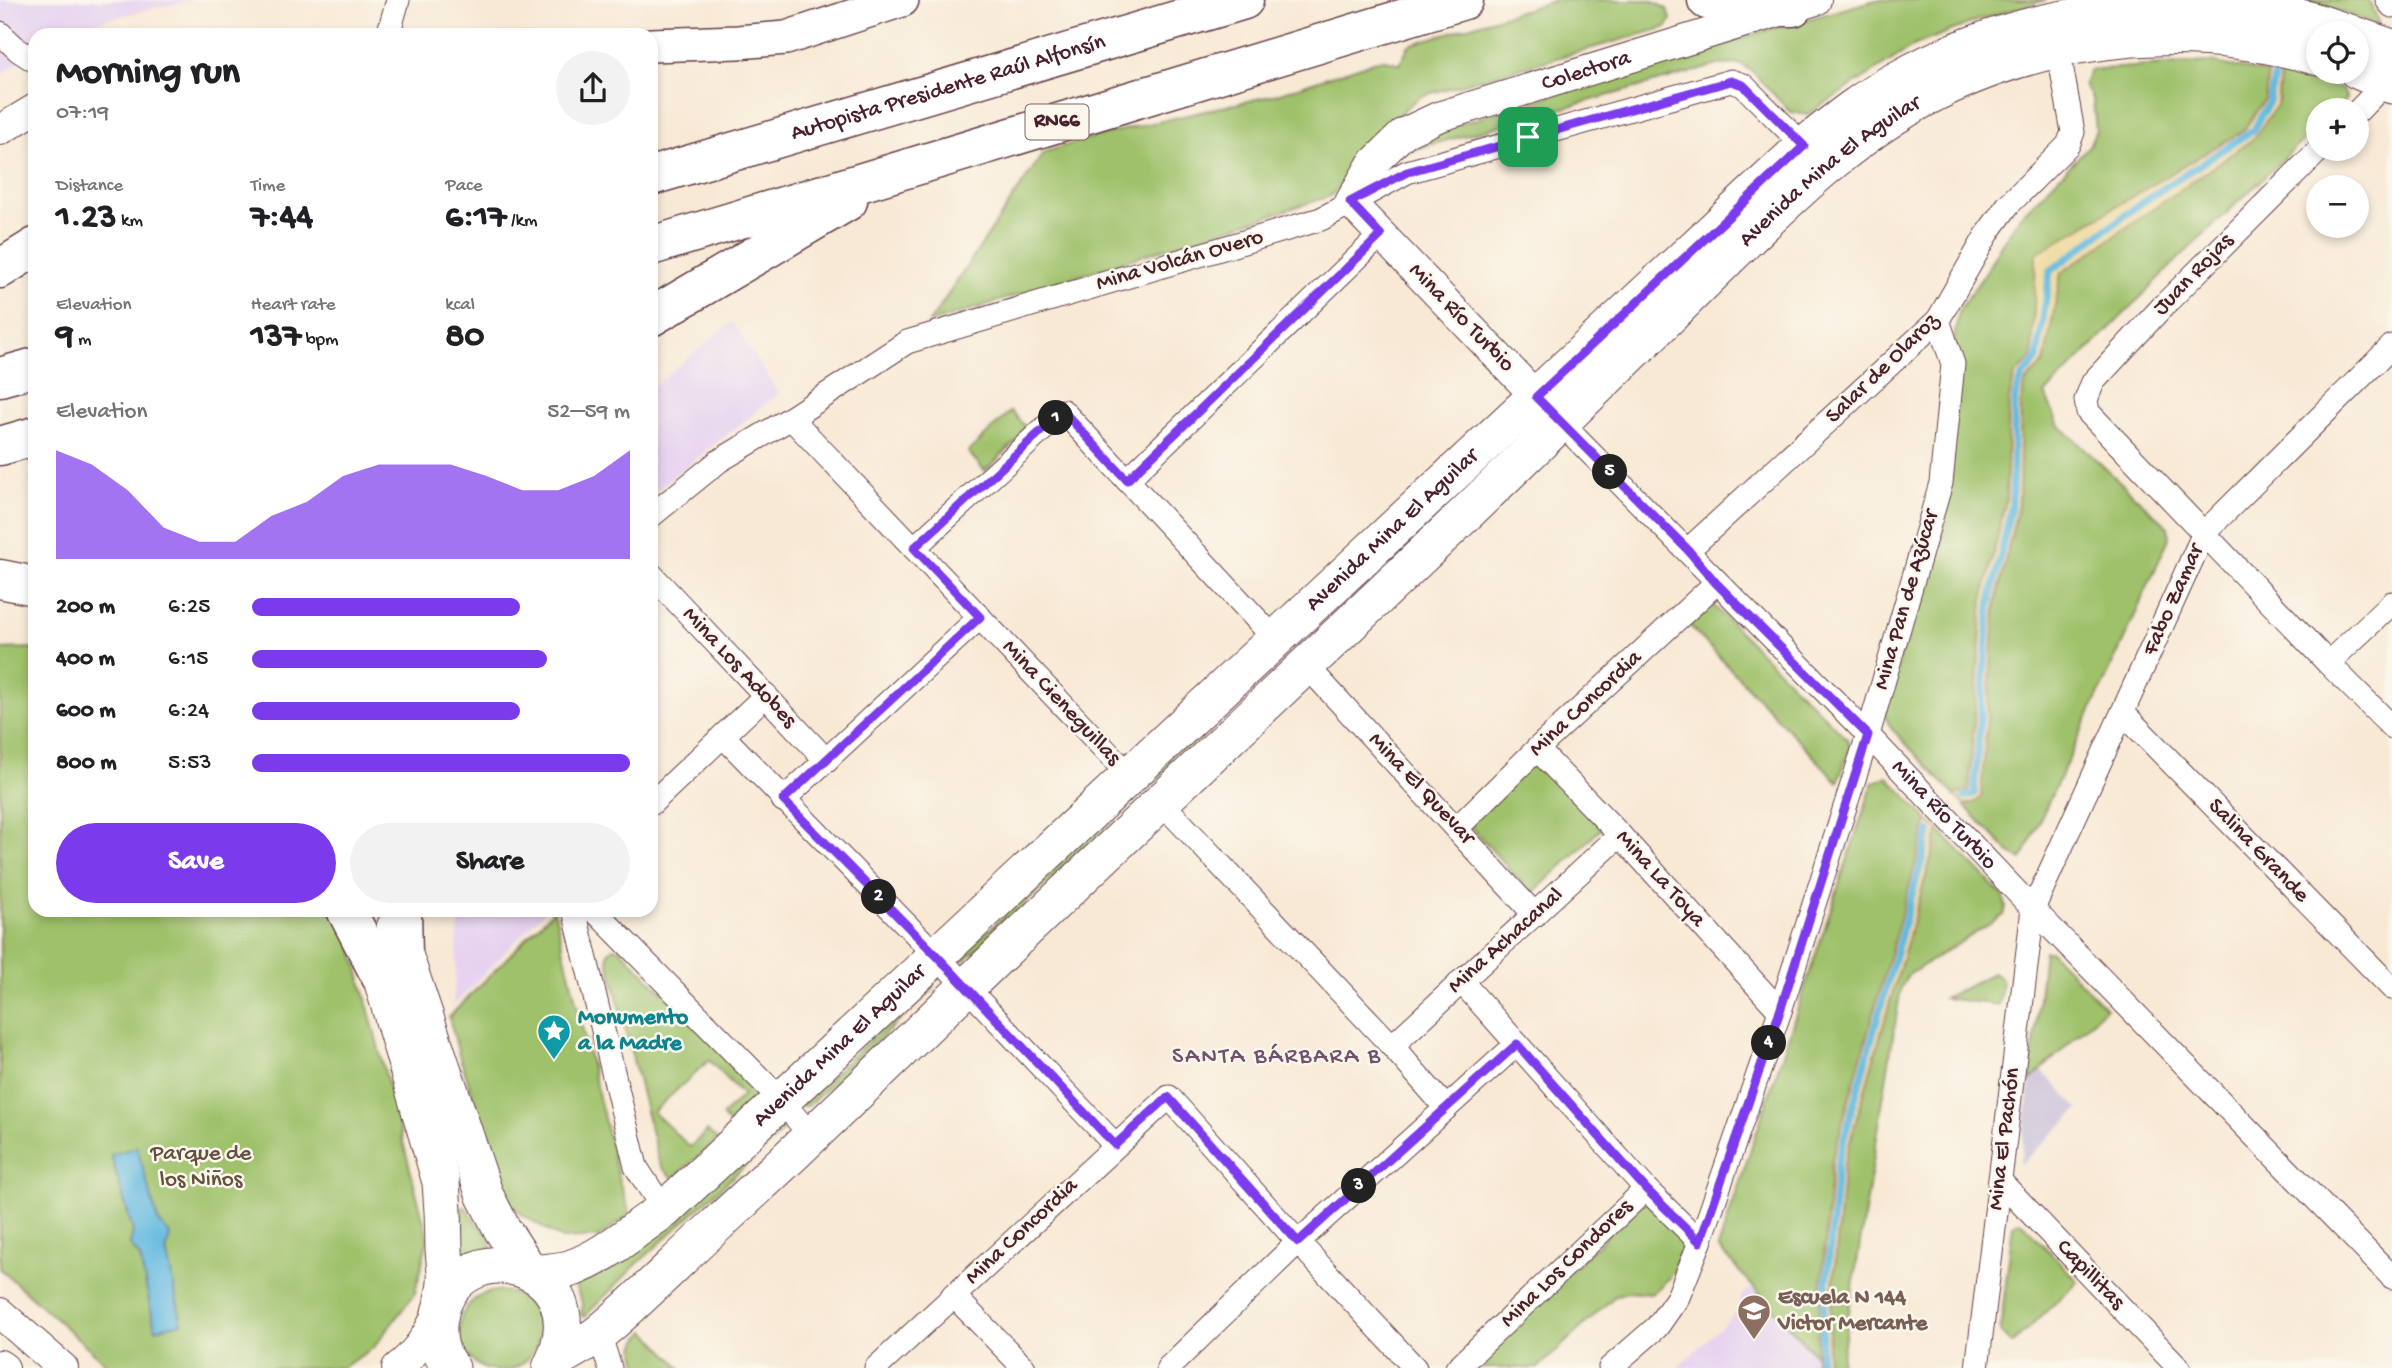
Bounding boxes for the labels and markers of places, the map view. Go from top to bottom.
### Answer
pin [1498,107,1558,167]
pin: 1 [1038,400,1074,436]
pin: 5 [1592,454,1628,490]
pin: 2 [862,880,896,914]
place label: Monumento a la Madre [577,1005,688,1058]
place icon: Monumento a la Madre [535,1012,573,1061]
pin: 4 [1752,1026,1786,1060]
pin: 3 [1342,1168,1376,1204]
place label: Escuela N 144 Victor Mercante [1777,1285,1928,1338]
school or university icon: Escuela N 144 Victor Mercante [1735,1292,1773,1341]

